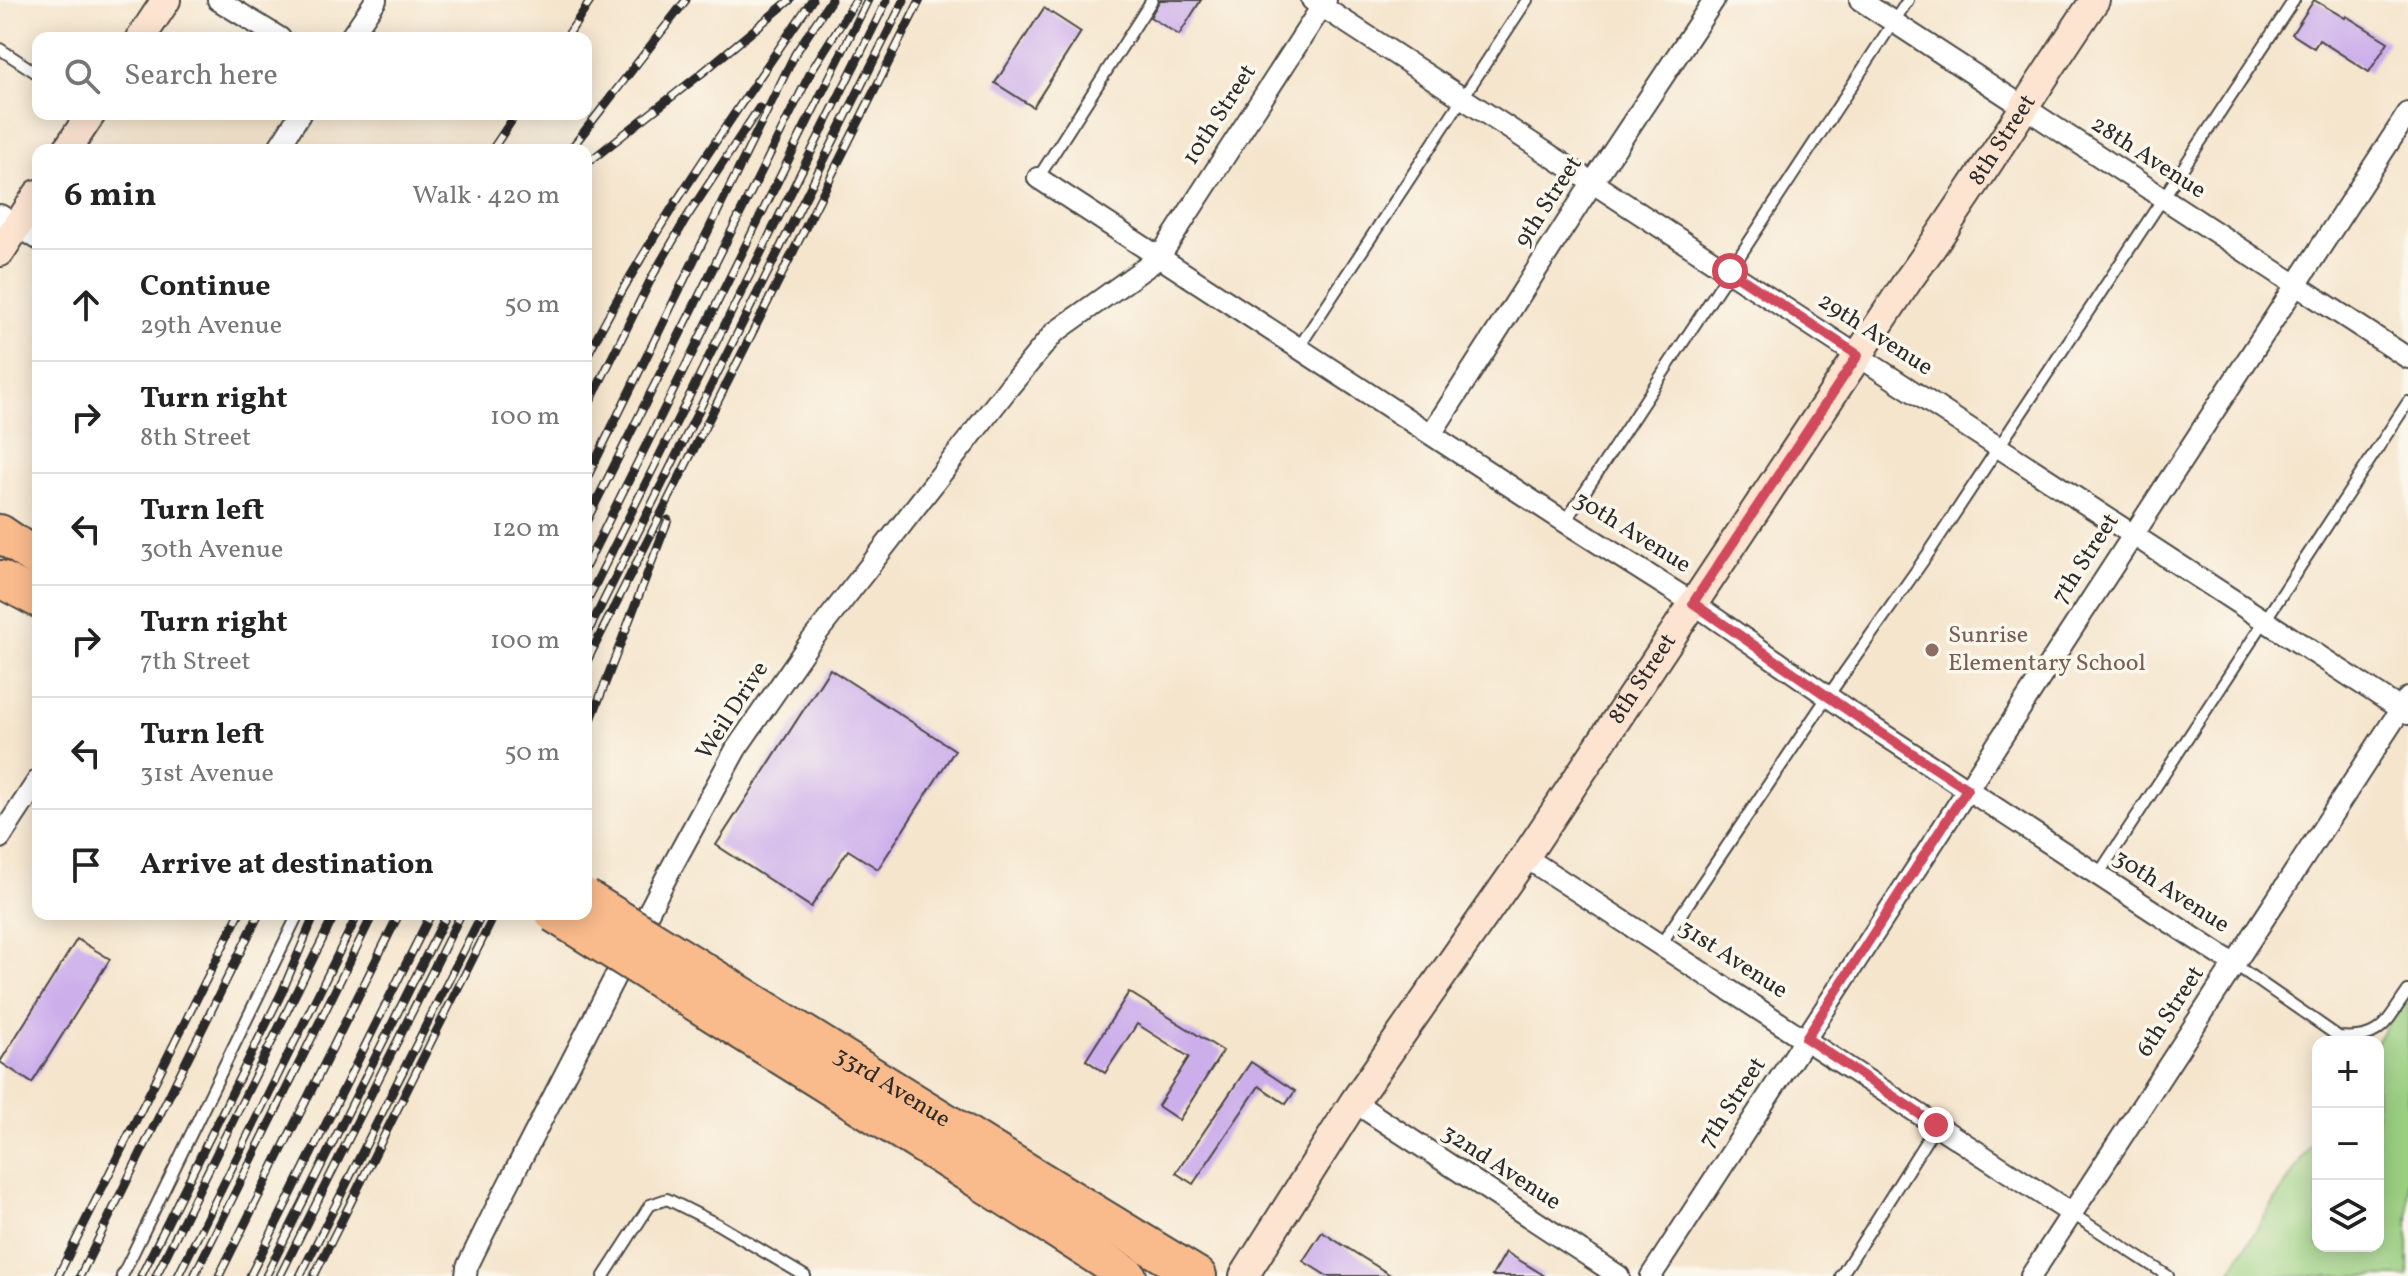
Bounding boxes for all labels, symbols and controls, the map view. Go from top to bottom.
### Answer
search box [32,32,592,120]
icon: search [60,54,104,98]
text: Search here [124,55,278,97]
street label: 10th Street [1175,58,1265,172]
street label: 8th Street [1961,88,2045,193]
street label: 28th Avenue [2084,108,2212,208]
street label: 9th Street [1507,150,1591,254]
text: 6 min [64,173,157,220]
text: Walk · 420 m [412,178,560,214]
route start [1712,253,1748,289]
text: Continue [140,266,271,308]
icon: ahead [64,283,108,327]
street label: 29th Avenue [1811,285,1939,385]
text: 50 m [504,287,560,323]
text: 29th Avenue [140,308,282,344]
text: Turn right [140,378,288,420]
icon: right [64,395,108,439]
text: 100 m [490,399,560,435]
text: 8th Street [140,420,251,456]
street label: 30th Avenue [1567,484,1697,582]
text: Turn left [140,490,264,532]
icon: left [64,507,108,551]
street label: 7th Street [2044,507,2128,611]
text: 120 m [492,511,560,547]
text: 30th Avenue [140,532,283,568]
text: Turn right [140,602,288,644]
icon: right [64,619,108,663]
place label: Sunrise Elementary School [1948,619,2146,681]
text: 100 m [490,623,560,659]
street label: 8th Street [1600,627,1686,731]
marker: Sunrise Elementary School [1923,641,1941,659]
text: 7th Street [140,644,251,680]
street label: Weil Drive [688,655,778,767]
text: Turn left [140,714,264,756]
icon: left [64,731,108,775]
text: 50 m [504,735,560,771]
text: 31st Avenue [140,756,274,792]
street label: 30th Avenue [2106,842,2236,942]
icon: arrive [64,843,108,887]
text: Arrive at destination [140,844,434,886]
street label: 31st Avenue [1672,912,1794,1008]
street label: 6th Street [2129,960,2213,1064]
map controls [2312,1036,2384,1252]
button: + [2312,1036,2384,1108]
street label: 33rd Avenue [827,1039,957,1137]
street label: 7th Street [1691,1051,1775,1155]
route end [1918,1107,1954,1143]
button: − [2312,1108,2384,1180]
street label: 32nd Avenue [1435,1117,1567,1219]
button: layers [2312,1180,2384,1252]

